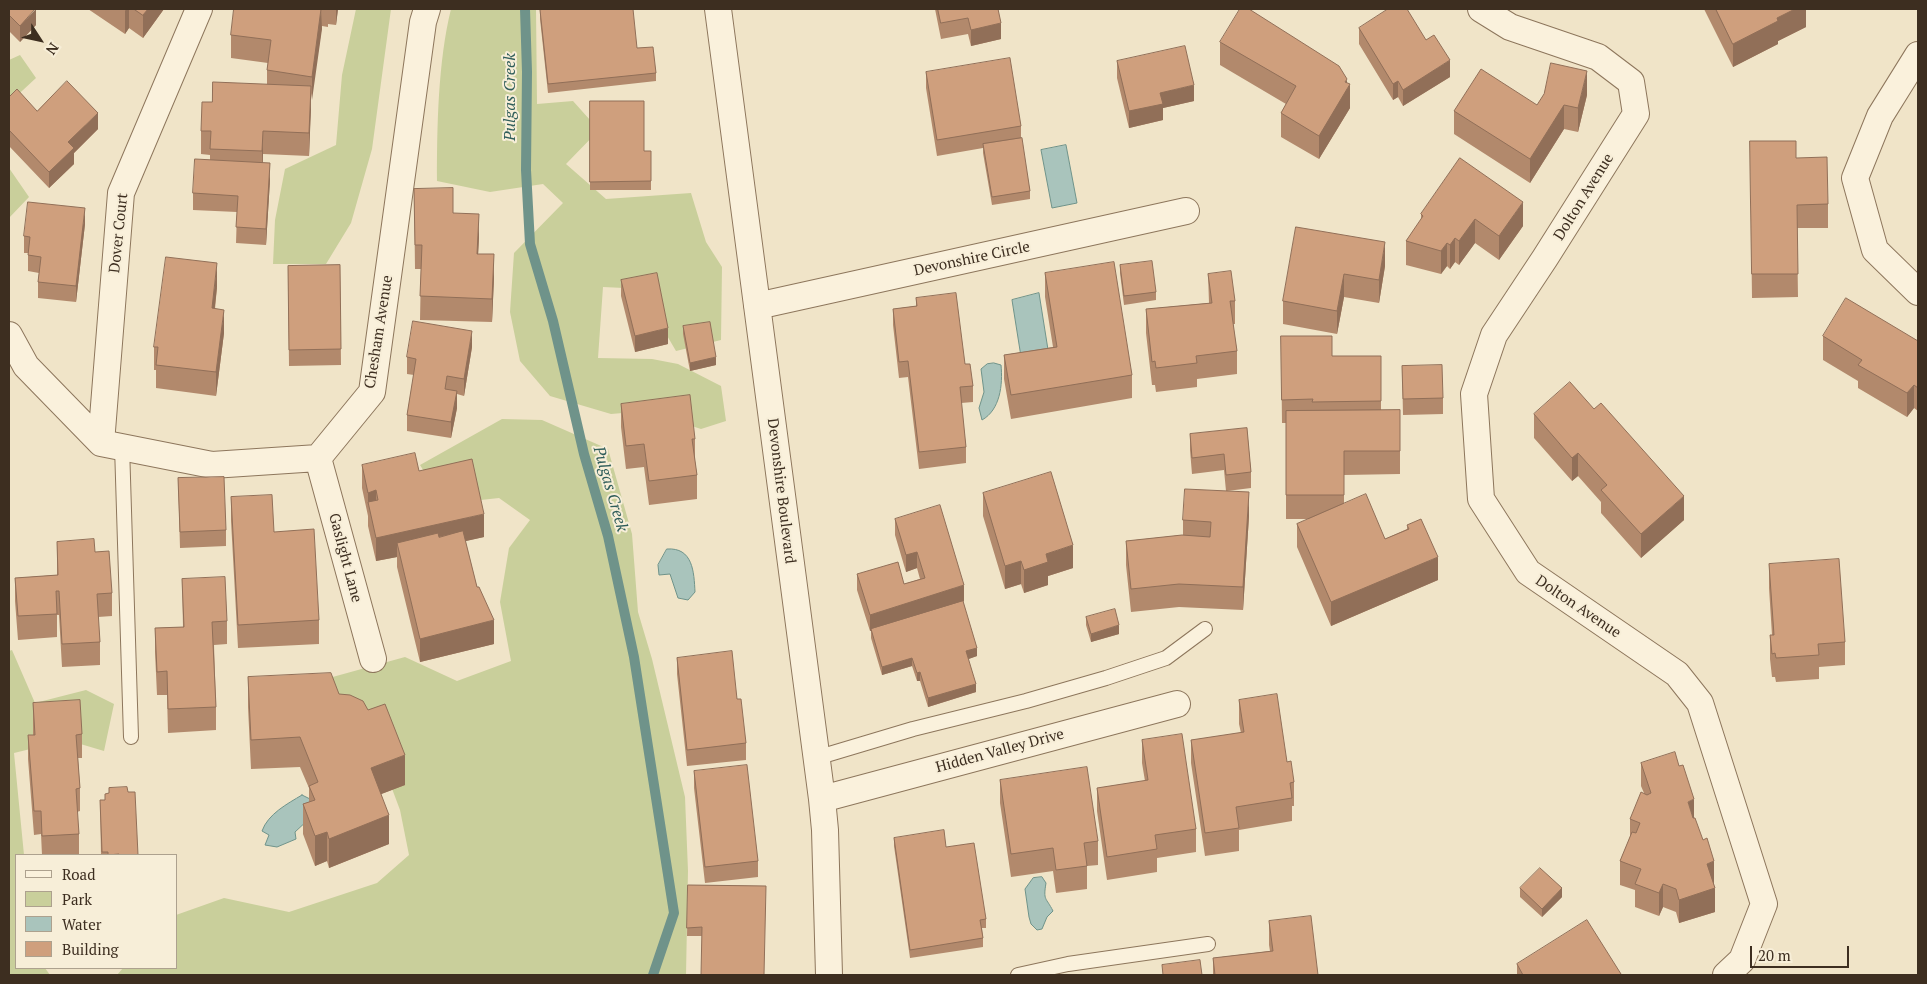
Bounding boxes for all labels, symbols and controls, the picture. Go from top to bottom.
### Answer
north arrow [15,15,65,65]
text: N [42,39,64,59]
water label: Pulgas Creek [500,53,520,141]
street label: Dolton Avenue [1550,150,1618,244]
street label: Dover Court [106,192,132,274]
street label: Devonshire Circle [912,238,1032,280]
street label: Chesham Avenue [361,274,397,390]
street label: Devonshire Boulevard [763,417,799,565]
water label: Pulgas Creek [589,444,631,534]
street label: Gaslight Lane [324,511,366,605]
street label: Dolton Avenue [1532,572,1624,642]
street label: Hidden Valley Drive [934,725,1066,777]
legend [15,854,178,969]
text: Road [62,864,95,884]
text: Park [62,889,92,909]
text: Water [62,914,101,934]
scale bar [1752,936,1851,968]
text: Building [62,939,119,959]
text: 20 m [1758,945,1791,965]

